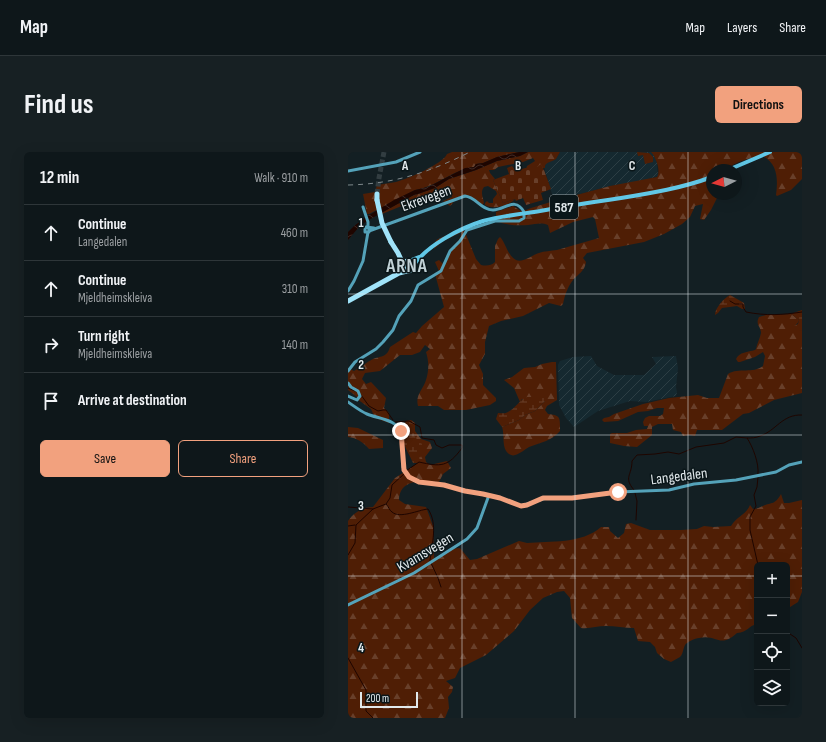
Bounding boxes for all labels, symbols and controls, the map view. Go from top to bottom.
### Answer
text: Map [20,16,48,39]
text: Map [685,19,705,36]
text: Layers [727,19,757,36]
text: Share [779,19,806,36]
button: Directions [715,86,802,123]
text: Find us [24,88,93,121]
text: A [401,158,409,174]
text: B [515,158,521,174]
text: C [629,158,636,174]
north arrow [706,164,742,200]
text: 12 min [40,168,79,188]
text: Walk · 910 m [254,170,308,186]
street label: Ekrevegen [398,181,454,216]
road number: 587 [550,195,578,219]
text: Continue [78,215,127,234]
text: 1 [358,215,364,231]
icon: ahead [40,222,62,244]
text: 460 m [281,225,308,241]
text: Langedalen [78,234,127,250]
district label: ARNA [385,255,428,278]
text: Continue [78,271,127,290]
icon: ahead [40,278,62,300]
text: 310 m [282,281,308,297]
text: Mjeldheimskleiva [78,290,152,306]
text: Turn right [78,327,130,346]
icon: right [40,334,62,356]
text: 140 m [282,337,308,353]
text: Mjeldheimskleiva [78,346,152,362]
text: 2 [358,357,364,373]
icon: arrive [40,390,62,412]
text: Arrive at destination [78,391,187,410]
route end [392,422,410,440]
button: Save [40,440,170,477]
button: Share [178,440,308,477]
street label: Langedalen [650,464,708,489]
route start [609,483,627,501]
text: 3 [358,498,364,514]
street label: Kvamsvegen [393,528,457,577]
map controls [754,562,790,706]
button: + [754,562,790,598]
button: − [754,598,790,634]
button: locate [754,634,790,670]
text: 4 [358,640,364,656]
button: layers [754,670,790,706]
scale bar [360,690,418,709]
text: 200 m [366,692,389,705]

